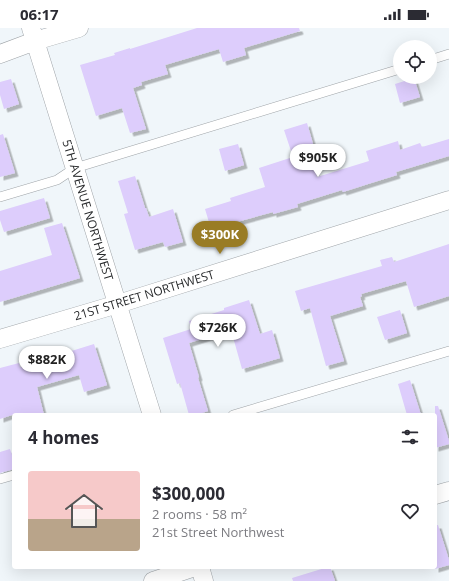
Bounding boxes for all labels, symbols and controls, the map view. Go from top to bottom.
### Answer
text: 06:17 [20,4,59,24]
map controls [393,40,437,84]
button: locate [393,40,437,84]
street label: 5TH AVENUE NORTHWEST [58,137,118,283]
pin: $905K [290,144,346,178]
text: $905K [299,148,337,166]
pin: $300K [192,221,248,255]
text: $300K [201,225,239,243]
street label: 21ST STREET NORTHWEST [72,265,217,324]
pin: $726K [190,314,246,348]
text: $726K [199,318,237,336]
pin: $882K [19,346,75,380]
text: $882K [28,350,66,368]
text: 4 homes [28,426,99,449]
icon: filters [399,426,421,448]
text: $300,000 [152,482,225,505]
icon: home [60,487,108,535]
icon: heart [399,500,421,522]
text: 2 rooms · 58 m² [152,505,247,523]
text: 21st Street Northwest [152,523,285,541]

